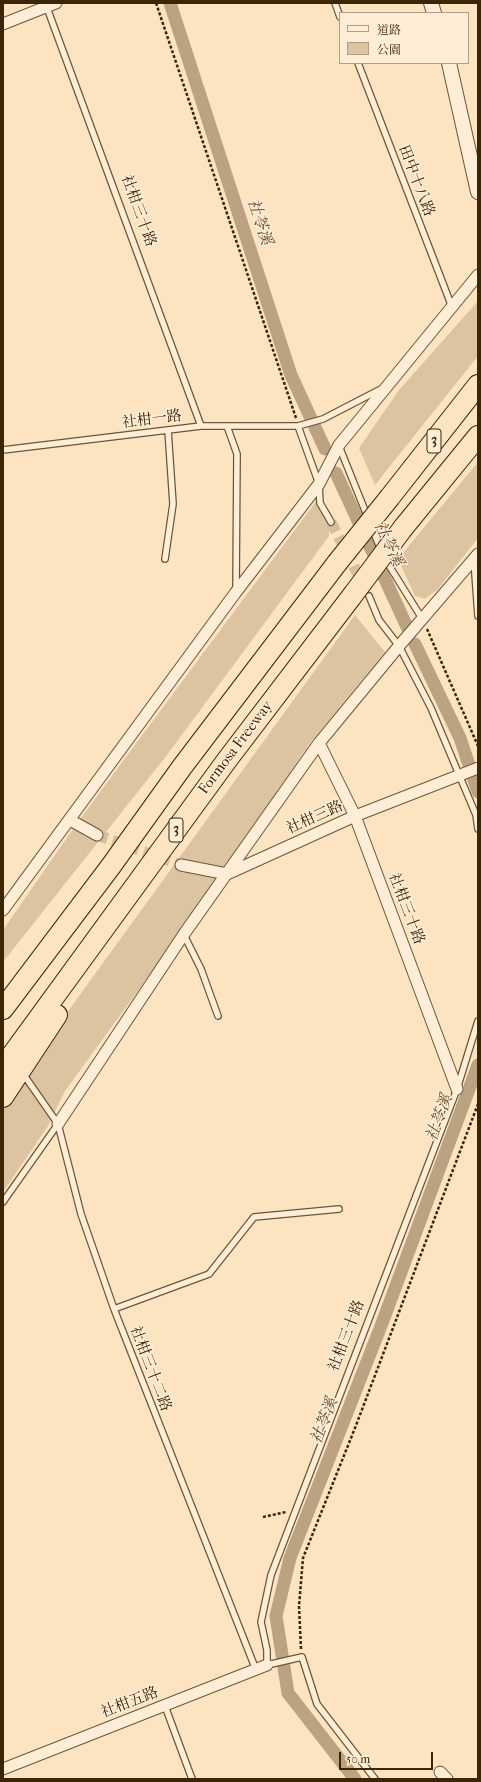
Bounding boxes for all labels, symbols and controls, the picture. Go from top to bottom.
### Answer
legend [339,12,469,64]
text: 道路 [377,23,401,37]
text: 公園 [377,43,401,57]
street label: 田中十八路 [394,143,438,219]
street label: 社柑三十路 [117,173,159,249]
water label: 社苓溪 [242,196,276,248]
street label: 社柑一路 [121,407,183,433]
road number: 3 [427,429,441,453]
water label: 社苓溪 [369,518,407,570]
street label: Formosa Freeway [195,698,277,798]
street label: 社柑三路 [284,798,346,838]
road number: 3 [169,818,183,842]
street label: 社柑三十路 [384,871,428,947]
water label: 社苓溪 [423,1092,457,1144]
street label: 社柑三十路 [325,1298,369,1374]
street label: 社柑三十二路 [125,1324,175,1414]
water label: 社苓溪 [307,1395,343,1447]
street label: 社柑五路 [99,1684,161,1722]
scale bar [341,1744,435,1770]
text: 50 m [346,1752,370,1766]

